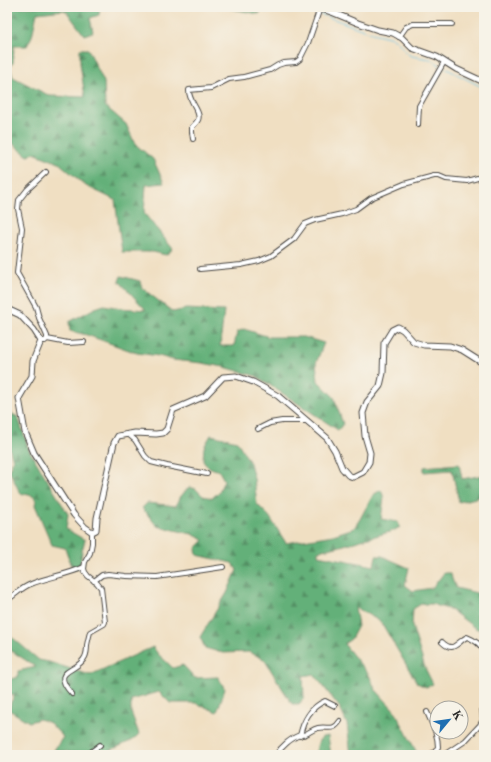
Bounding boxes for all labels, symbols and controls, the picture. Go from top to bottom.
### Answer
north arrow [429,700,469,740]
text: K [449,708,466,724]

